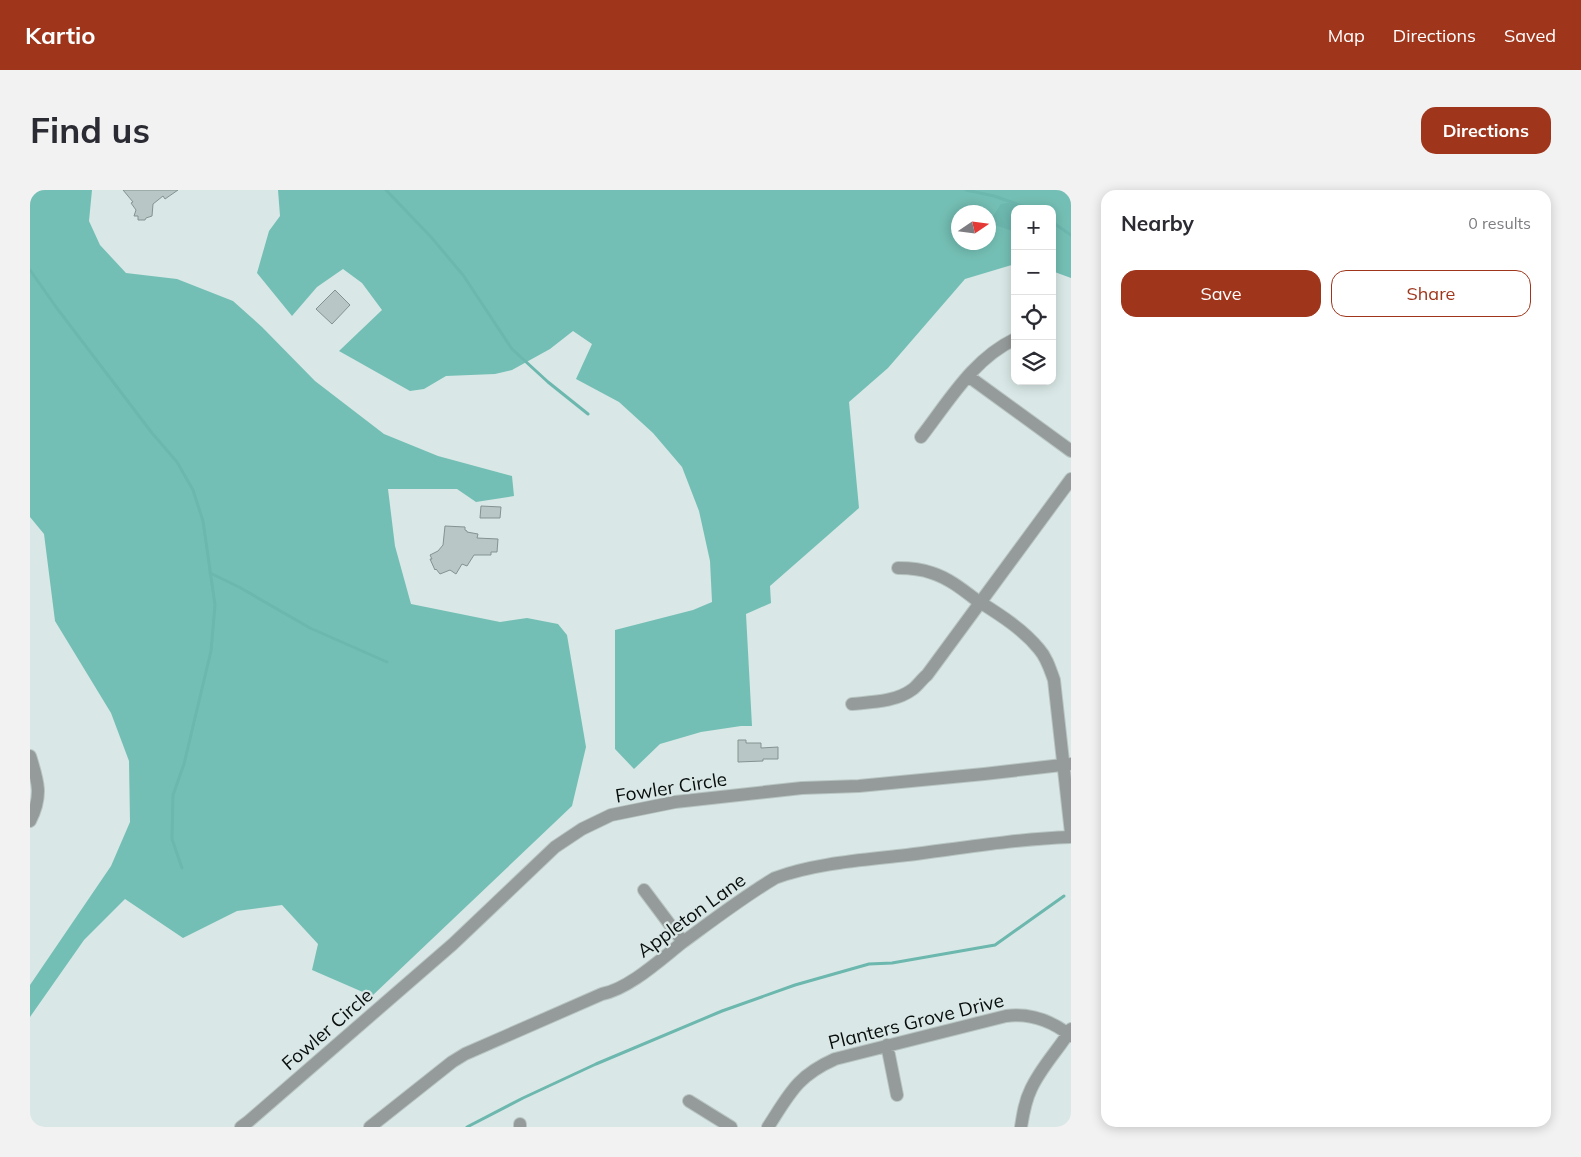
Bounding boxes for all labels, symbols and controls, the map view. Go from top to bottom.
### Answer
text: Kartio [25,20,96,50]
text: Map [1328,24,1365,47]
text: Directions [1393,24,1476,47]
text: Saved [1504,24,1556,47]
button: Directions [1421,107,1551,154]
text: Find us [30,108,150,152]
north arrow [951,205,996,250]
map controls [1011,205,1056,385]
button: + [1011,205,1056,250]
text: Nearby [1121,210,1194,236]
text: 0 results [1468,213,1531,233]
button: − [1011,250,1056,295]
button: Save [1121,270,1321,317]
button: Share [1331,270,1531,317]
button: locate [1011,295,1056,340]
button: layers [1011,340,1056,385]
street label: Fowler Circle [613,766,729,808]
street label: Appleton Lane [632,868,750,962]
street label: Fowler Circle [277,983,377,1075]
street label: Planters Grove Drive [826,988,1006,1054]

